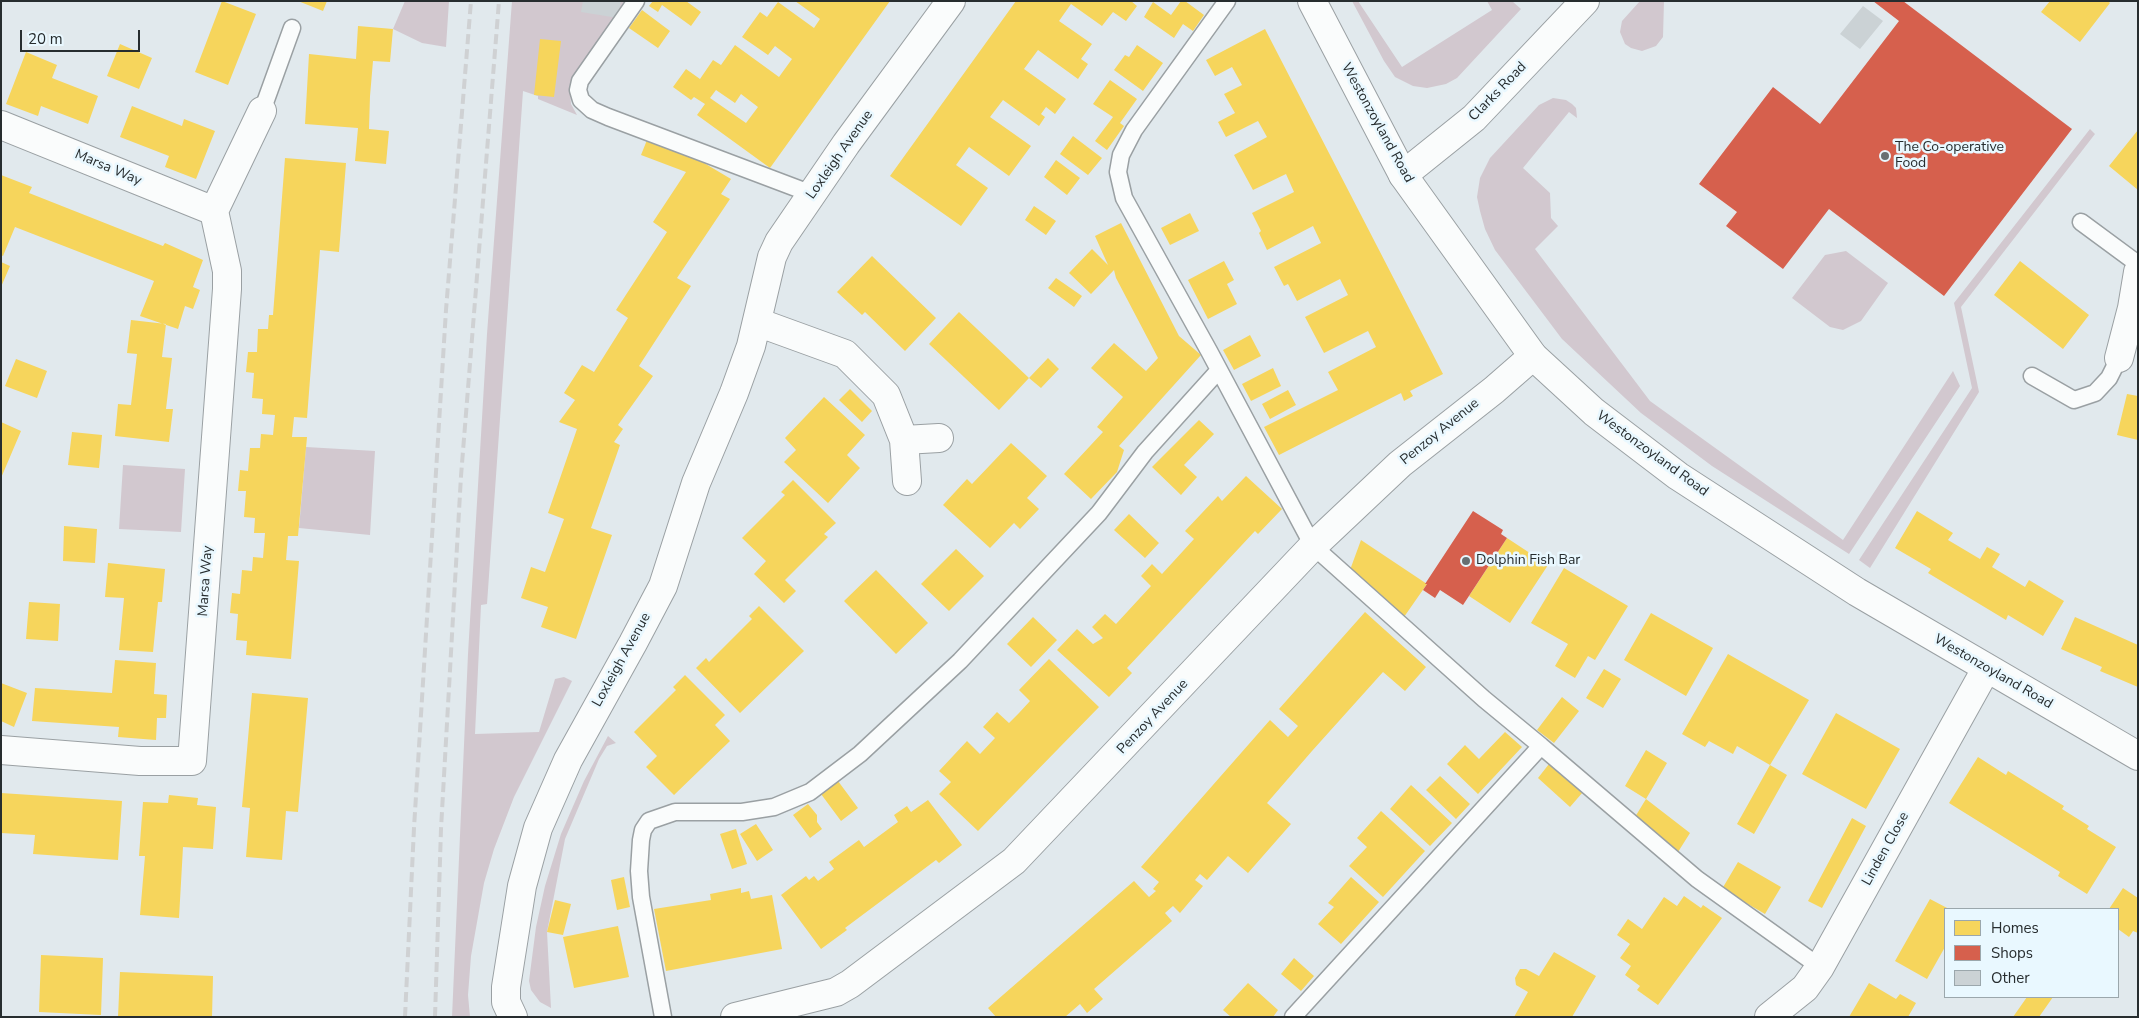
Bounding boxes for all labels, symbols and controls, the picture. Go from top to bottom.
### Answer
scale bar [22,20,142,52]
text: 20 m [28,29,63,49]
street label: Clarks Road [1466,59,1530,125]
street label: Westonzoyland Road [1337,60,1417,186]
street label: Loxleigh Avenue [803,107,877,203]
place label: The Co-operative Food [1895,140,2004,172]
street label: Marsa Way [72,146,144,190]
marker: The Co-operative Food [1879,150,1891,162]
street label: Penzoy Avenue [1397,395,1483,469]
street label: Westonzoyland Road [1593,408,1711,500]
street label: Marsa Way [195,545,217,617]
place label: Dolphin Fish Bar [1476,553,1580,569]
marker: Dolphin Fish Bar [1460,555,1472,567]
street label: Loxleigh Avenue [589,610,655,710]
street label: Westonzoyland Road [1931,631,2055,713]
street label: Penzoy Avenue [1114,676,1192,758]
street label: Linden Close [1859,809,1913,889]
legend [1944,908,2119,998]
text: Homes [1991,918,2039,938]
text: Shops [1991,943,2033,963]
text: Other [1991,968,2030,988]

